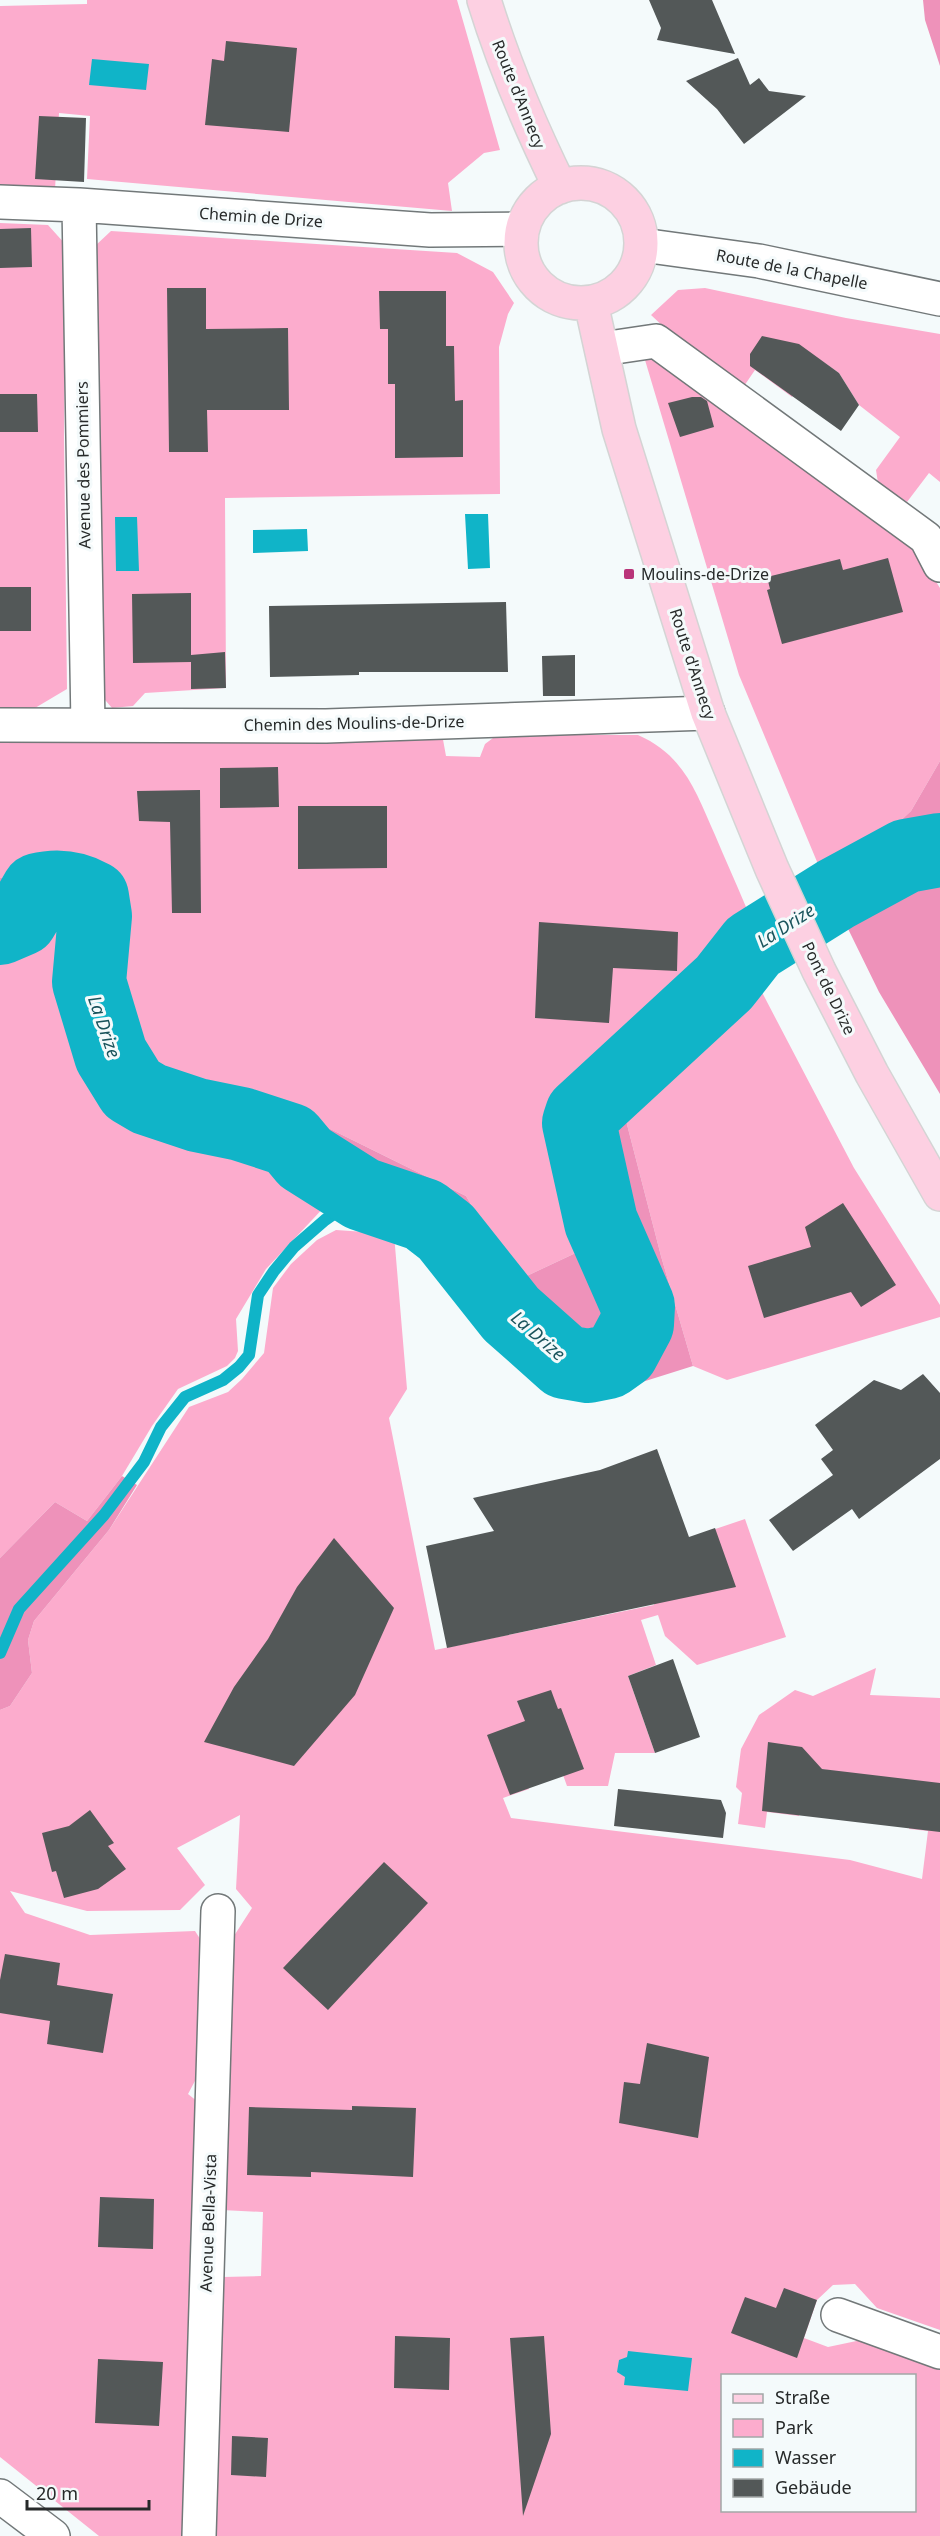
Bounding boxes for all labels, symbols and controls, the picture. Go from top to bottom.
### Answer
street label: Route d'Annecy [487,36,551,153]
street label: Chemin de Drize [198,202,324,232]
street label: Route de la Chapelle [714,244,870,294]
street label: Avenue des Pommiers [71,381,95,549]
place label: Moulins-de-Drize [641,563,769,585]
marker: Moulins-de-Drize [622,567,636,581]
street label: Route d'Annecy [665,606,722,723]
street label: Chemin des Moulins-de-Drize [243,710,465,736]
water label: La Drize [752,898,819,953]
street label: Pont de Drize [797,938,861,1038]
water label: La Drize [83,992,127,1061]
water label: La Drize [507,1305,571,1365]
street label: Avenue Bella-Vista [195,2154,221,2292]
legend [721,2374,916,2512]
text: Straße [775,2385,830,2409]
text: Park [775,2415,813,2439]
text: Wasser [775,2445,837,2469]
scale bar [27,2473,148,2511]
text: Gebäude [775,2475,852,2499]
text: 20 m [36,2481,78,2505]

